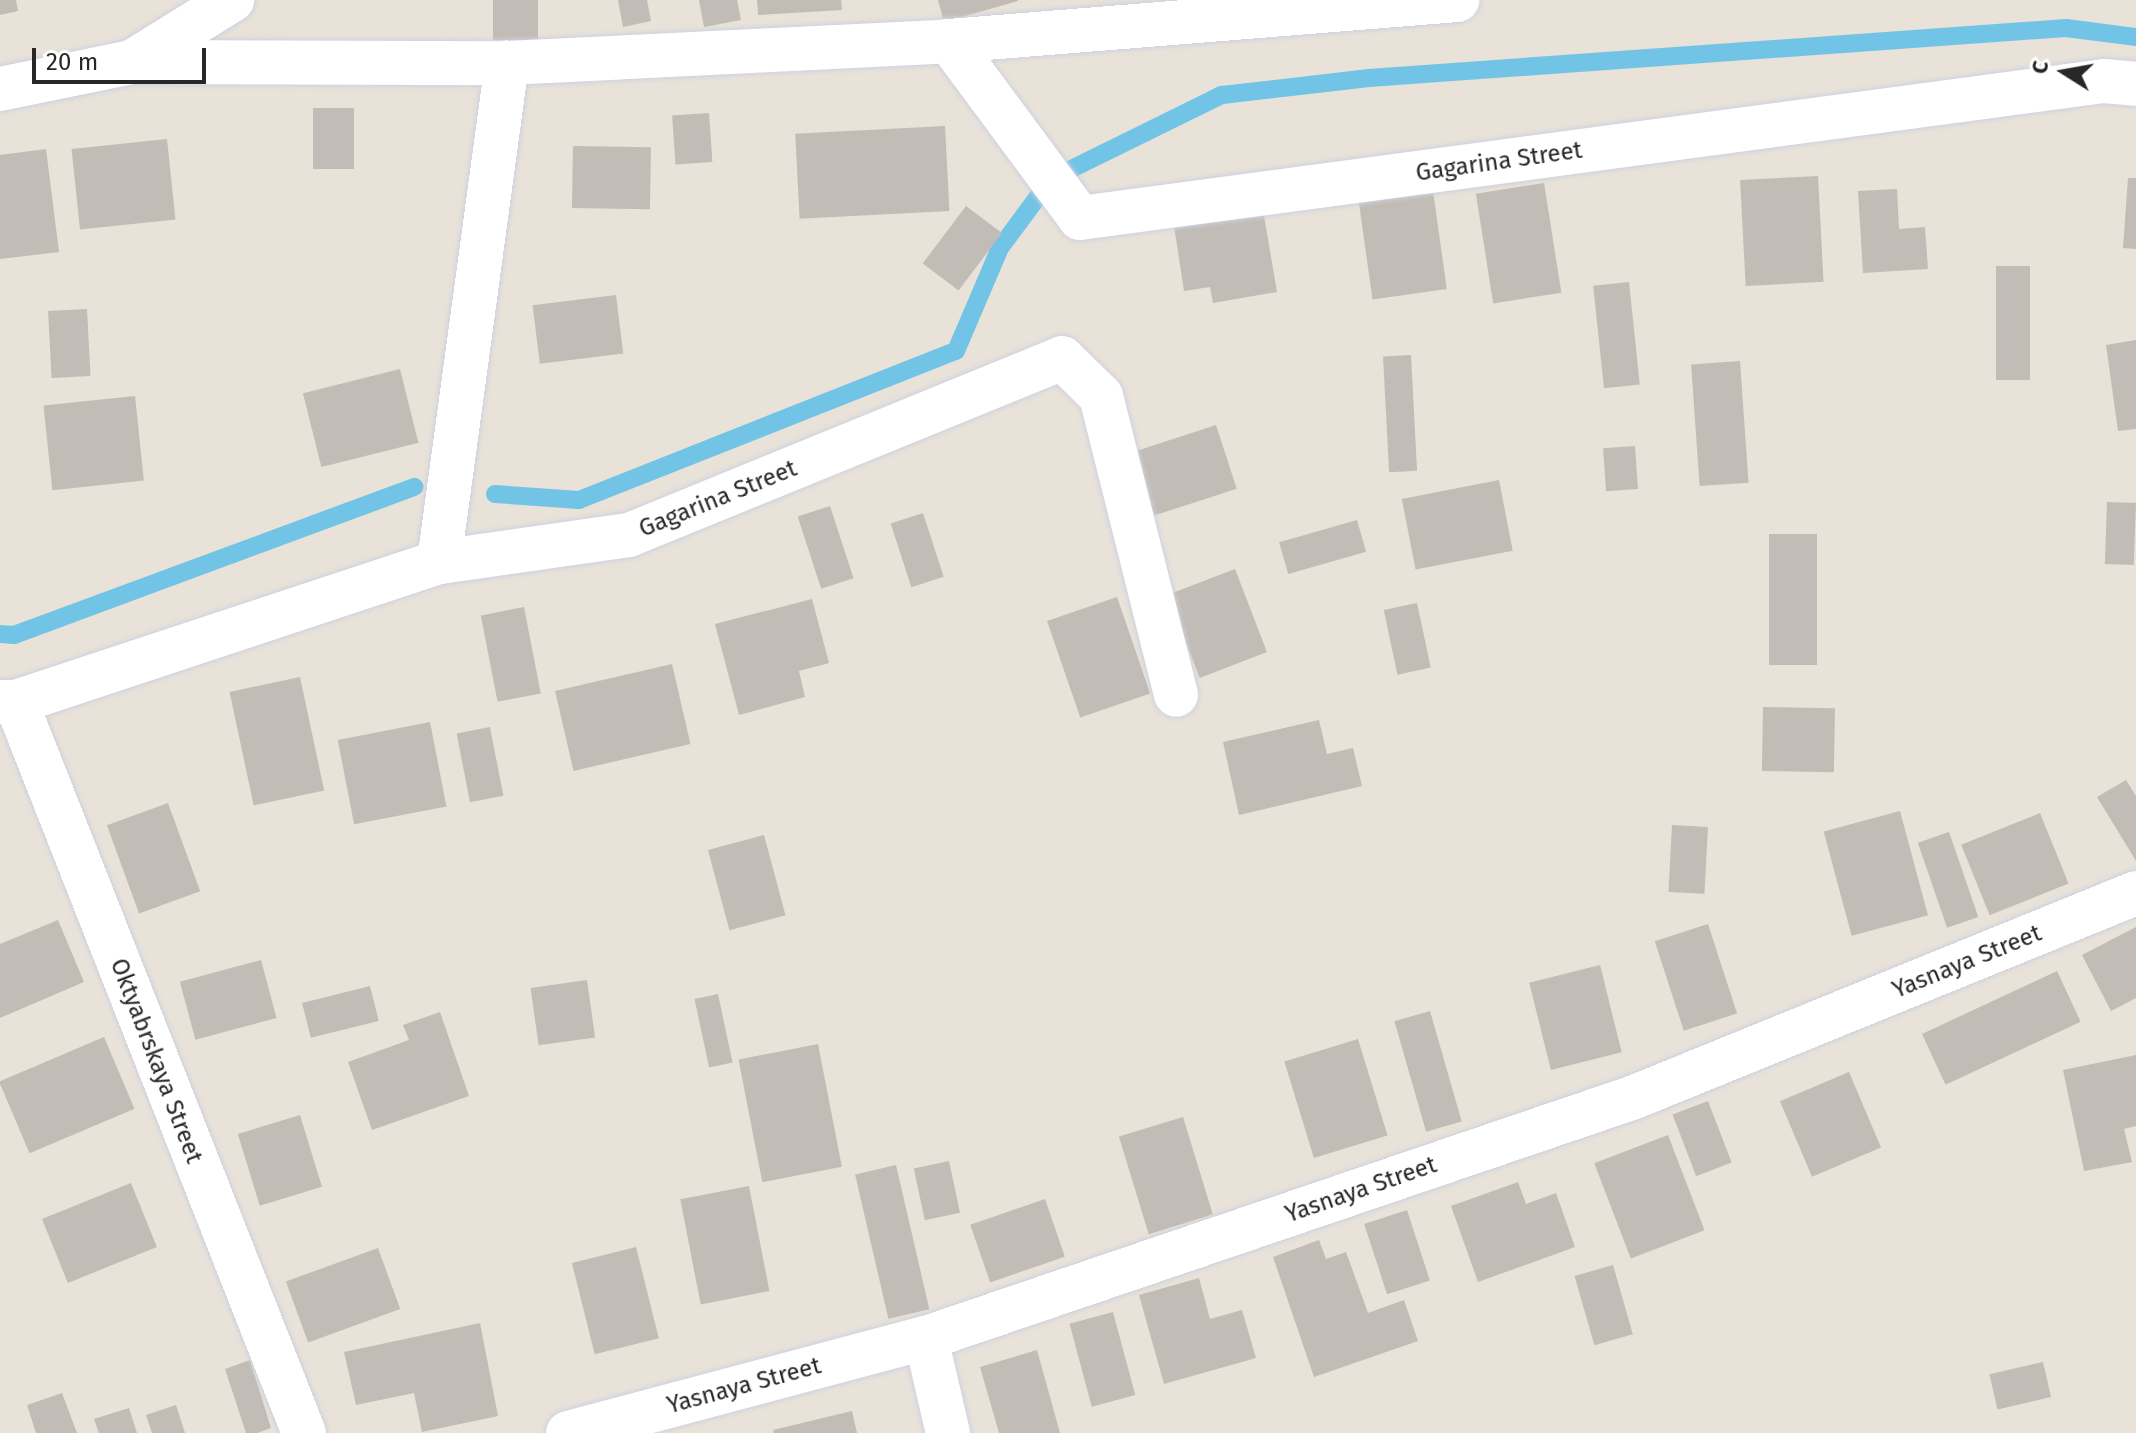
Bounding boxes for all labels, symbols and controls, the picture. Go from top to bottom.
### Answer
scale bar [36,32,210,82]
north arrow [2024,32,2104,112]
text: 20 m [46,48,98,76]
text: С [2025,59,2054,76]
street label: Gagarina Street [1414,136,1584,188]
street label: Gagarina Street [635,454,801,544]
street label: Yasnaya Street [1888,919,2046,1005]
street label: Oktyabrskaya Street [104,955,208,1167]
street label: Yasnaya Street [1282,1151,1440,1229]
street label: Yasnaya Street [664,1352,824,1420]

